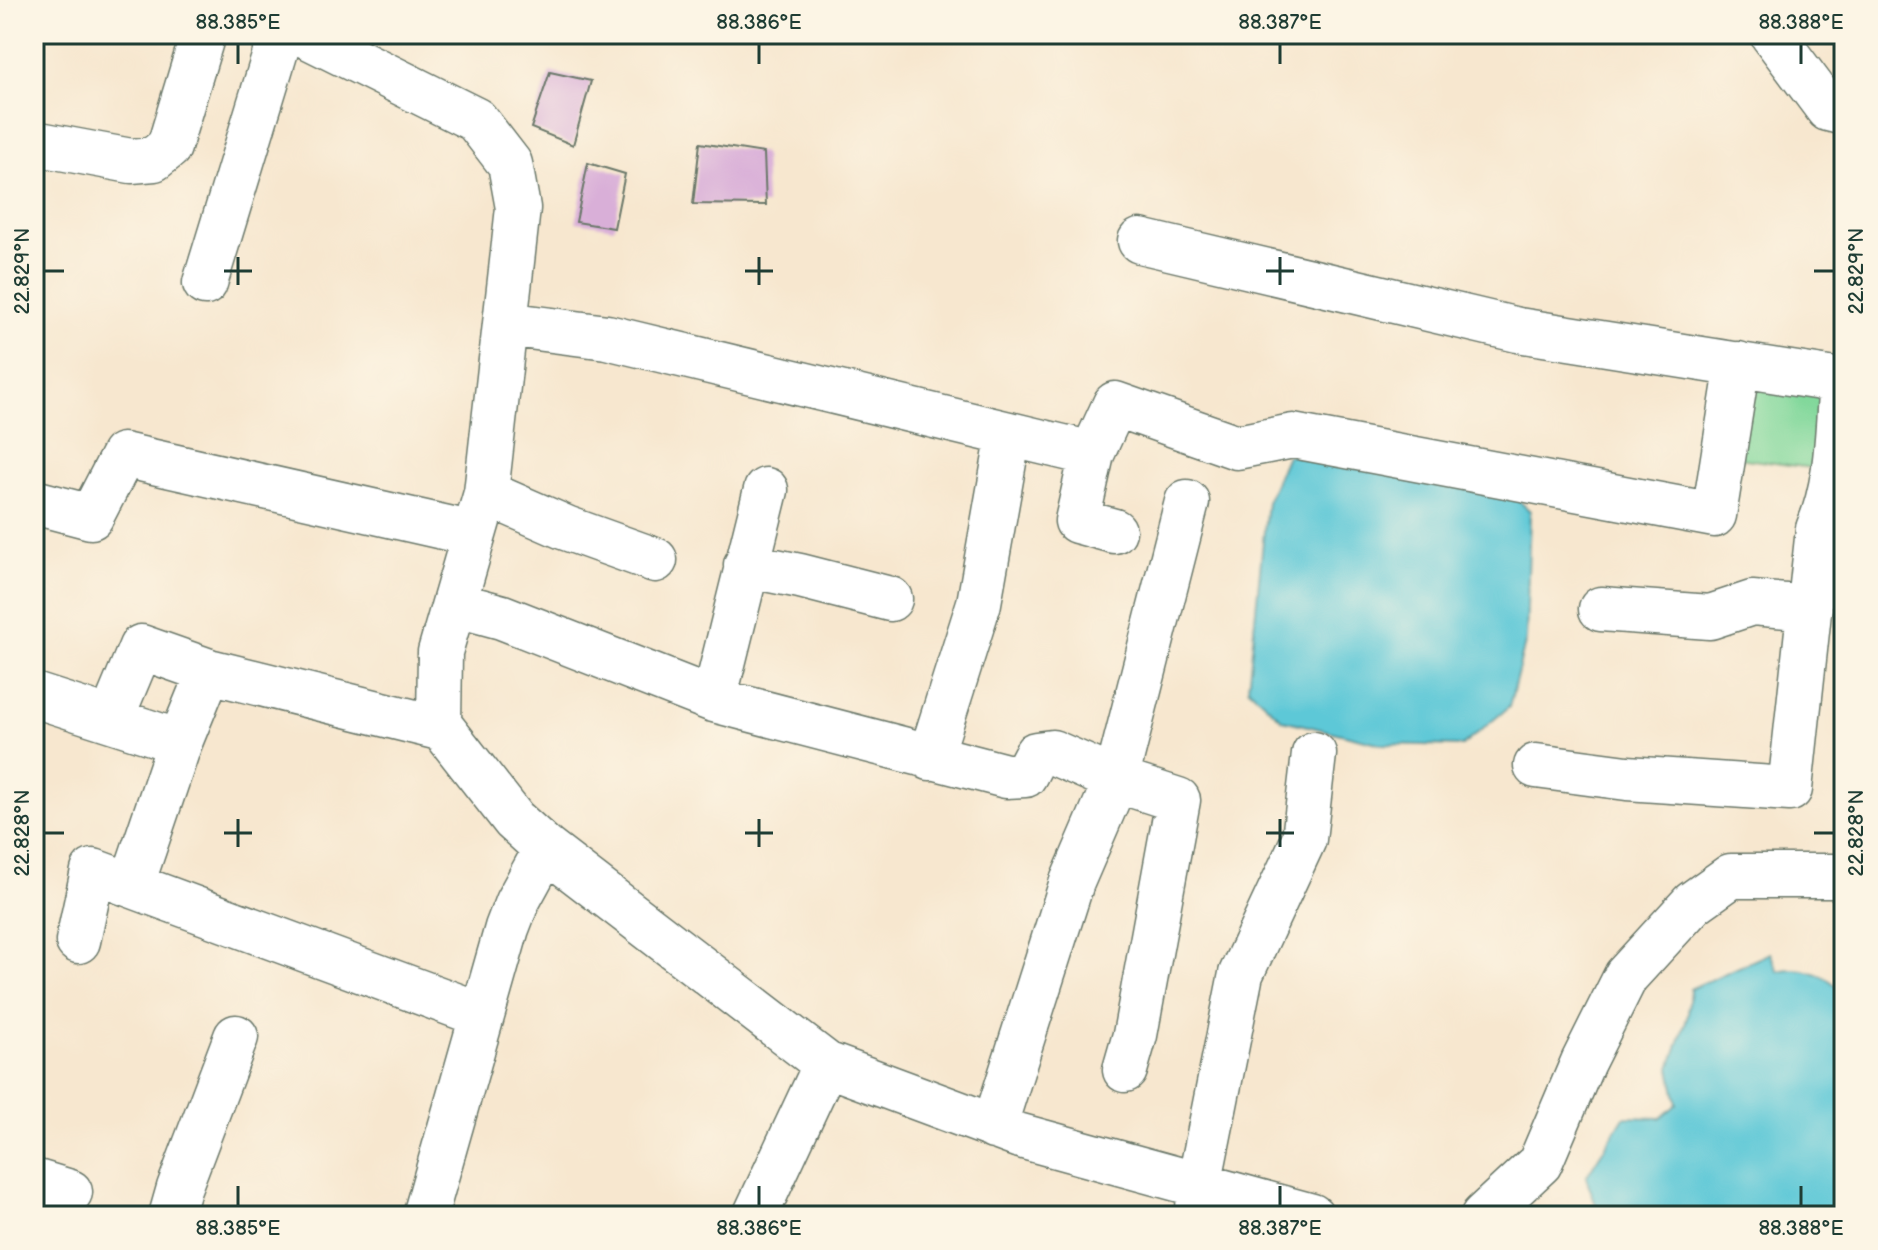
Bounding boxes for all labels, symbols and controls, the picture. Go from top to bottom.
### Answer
text: 88.385°E [196,11,280,35]
text: 88.386°E [716,11,802,35]
text: 88.387°E [1238,11,1322,35]
text: 88.388°E [1758,11,1844,35]
text: 22.829°N [11,228,35,314]
text: 22.829°N [1845,228,1869,314]
text: 22.828°N [11,790,35,876]
text: 22.828°N [1845,790,1869,876]
text: 88.385°E [196,1217,280,1241]
text: 88.386°E [716,1217,802,1241]
text: 88.387°E [1238,1217,1322,1241]
text: 88.388°E [1758,1217,1844,1241]

